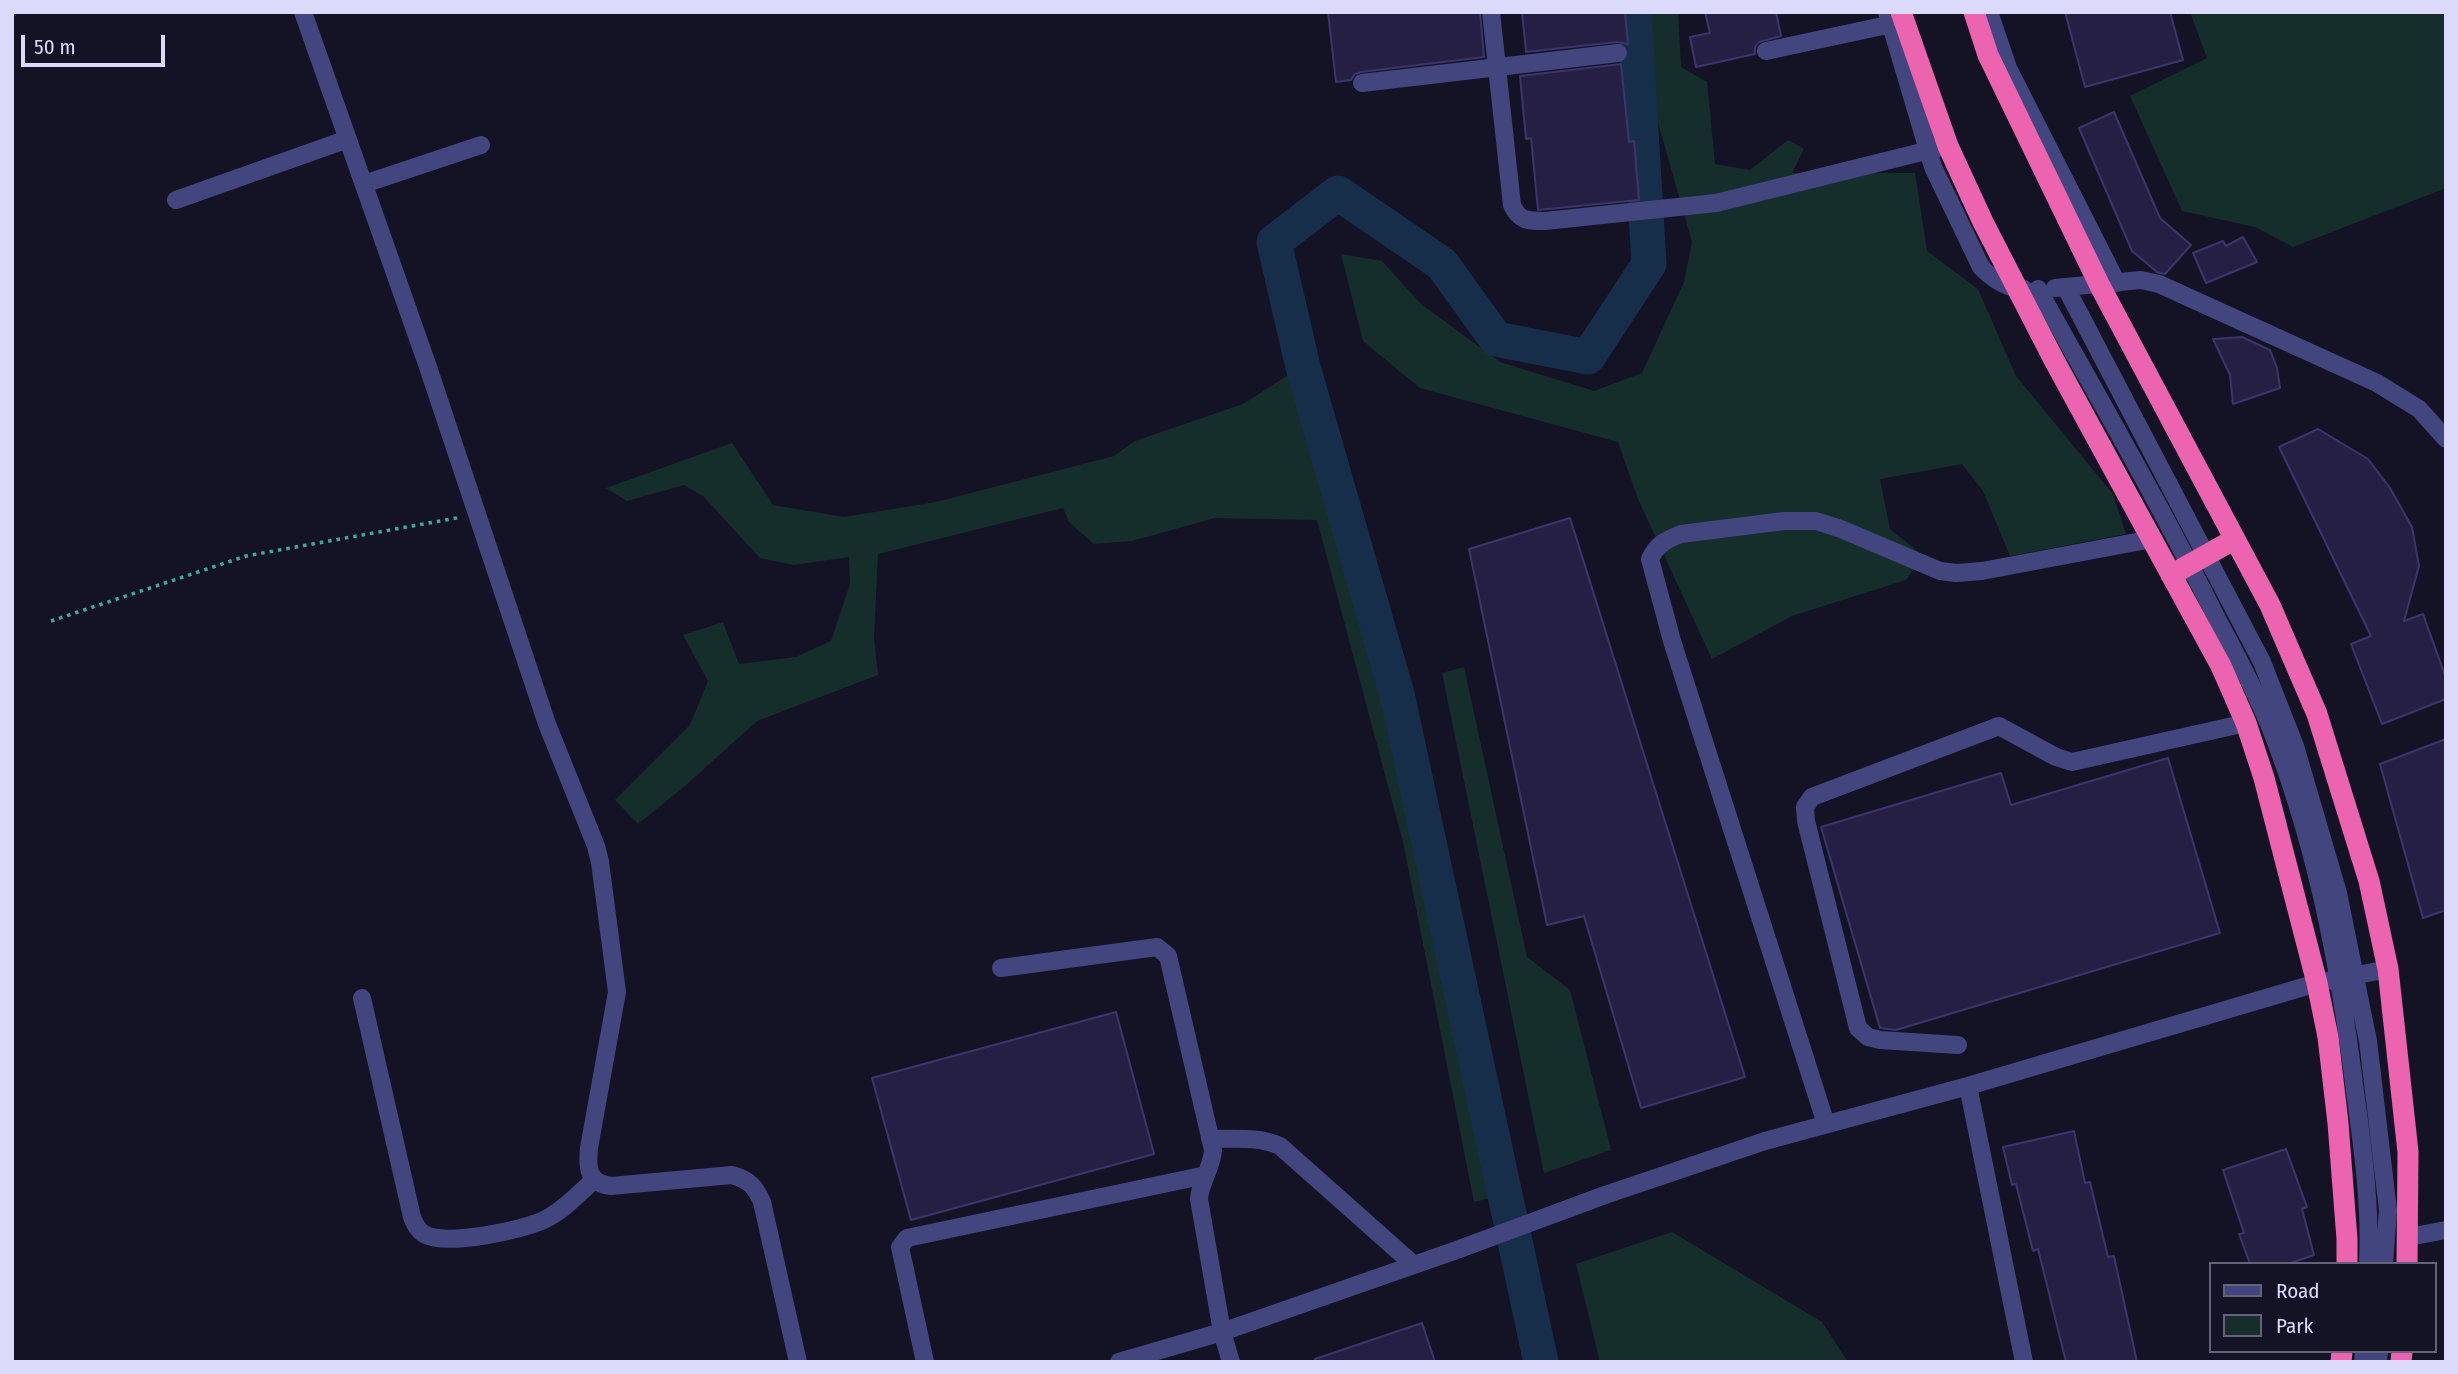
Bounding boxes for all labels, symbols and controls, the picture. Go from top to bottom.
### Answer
scale bar [24,21,168,65]
text: 50 m [34,34,76,60]
legend [2210,1262,2437,1353]
text: Road [2276,1278,2320,1304]
text: Park [2276,1313,2313,1339]

